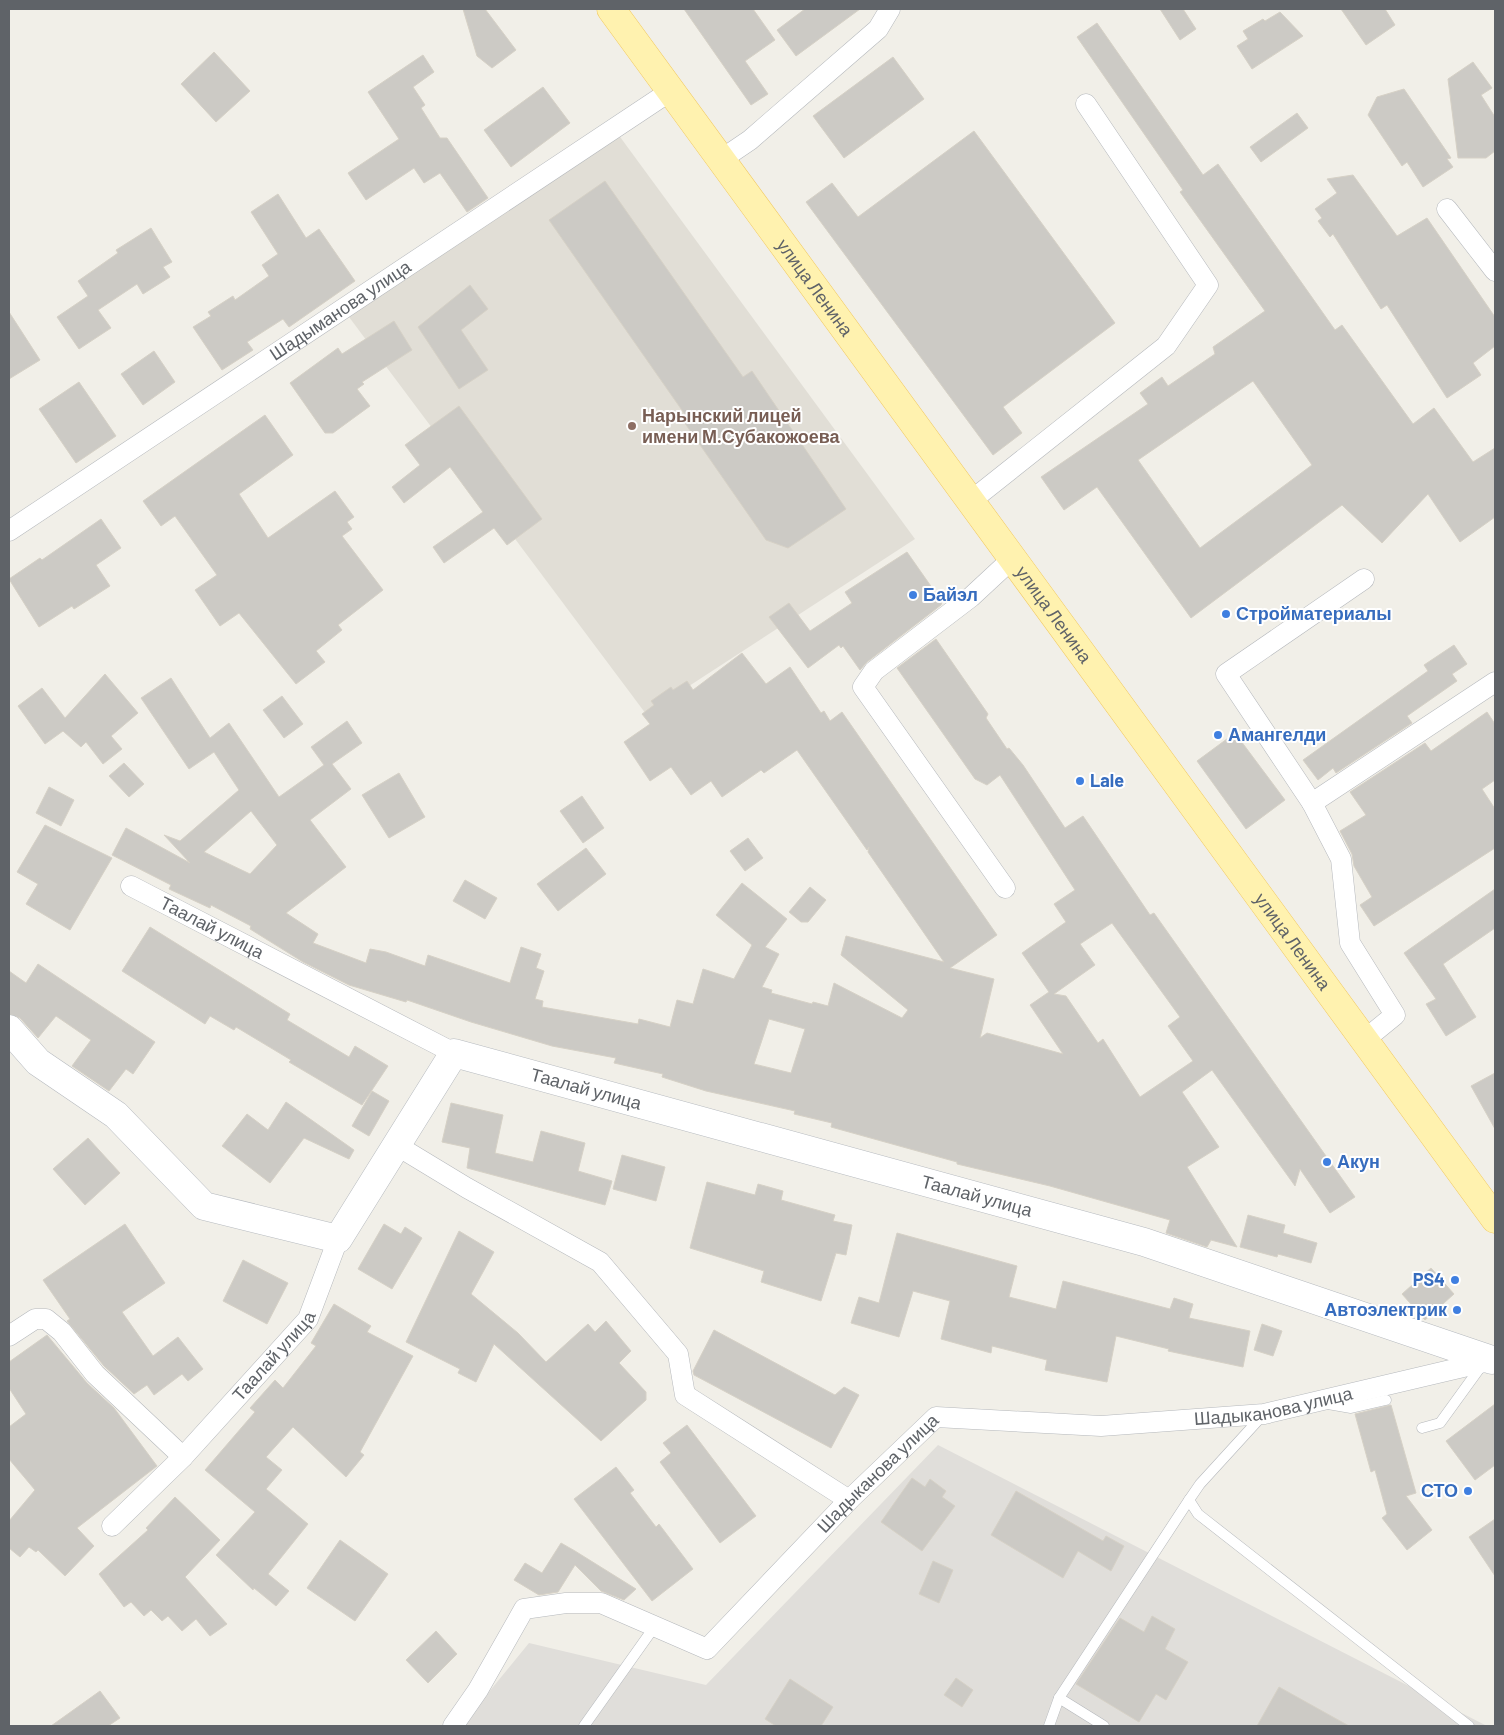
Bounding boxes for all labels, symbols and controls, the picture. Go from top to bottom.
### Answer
street label: улица Ленина [773,234,859,341]
street label: Шадыманова улица [265,254,415,365]
place label: Нарынский лицей имени М.Субакожоева [642,404,841,447]
marker: Нарынский лицей имени М.Субакожоева [626,420,638,432]
street label: улица Ленина [1011,561,1098,668]
place label: Байэл [923,583,978,605]
marker: Байэл [907,589,919,601]
place label: Стройматериалы [1236,602,1392,624]
marker: Стройматериалы [1220,608,1232,620]
place label: Амангелди [1228,723,1326,745]
marker: Амангелди [1212,729,1224,741]
place label: Lale [1090,769,1124,791]
marker: Lale [1074,775,1086,787]
street label: улица Ленина [1250,888,1337,995]
street label: Таалай улица [157,891,269,963]
street label: Таалай улица [529,1063,645,1114]
place label: Акун [1337,1150,1380,1172]
marker: Акун [1321,1156,1333,1168]
street label: Таалай улица [919,1170,1036,1221]
place label: PS4 [1413,1268,1445,1290]
marker: PS4 [1449,1274,1461,1286]
place label: Автоэлектрик [1324,1298,1448,1320]
marker: Автоэлектрик [1451,1304,1463,1316]
street label: Таалай улица [227,1308,320,1405]
street label: Шадыканова улица [1193,1381,1355,1429]
street label: Шадыканова улица [812,1408,943,1537]
place label: СТО [1421,1479,1458,1501]
marker: СТО [1462,1485,1474,1497]

